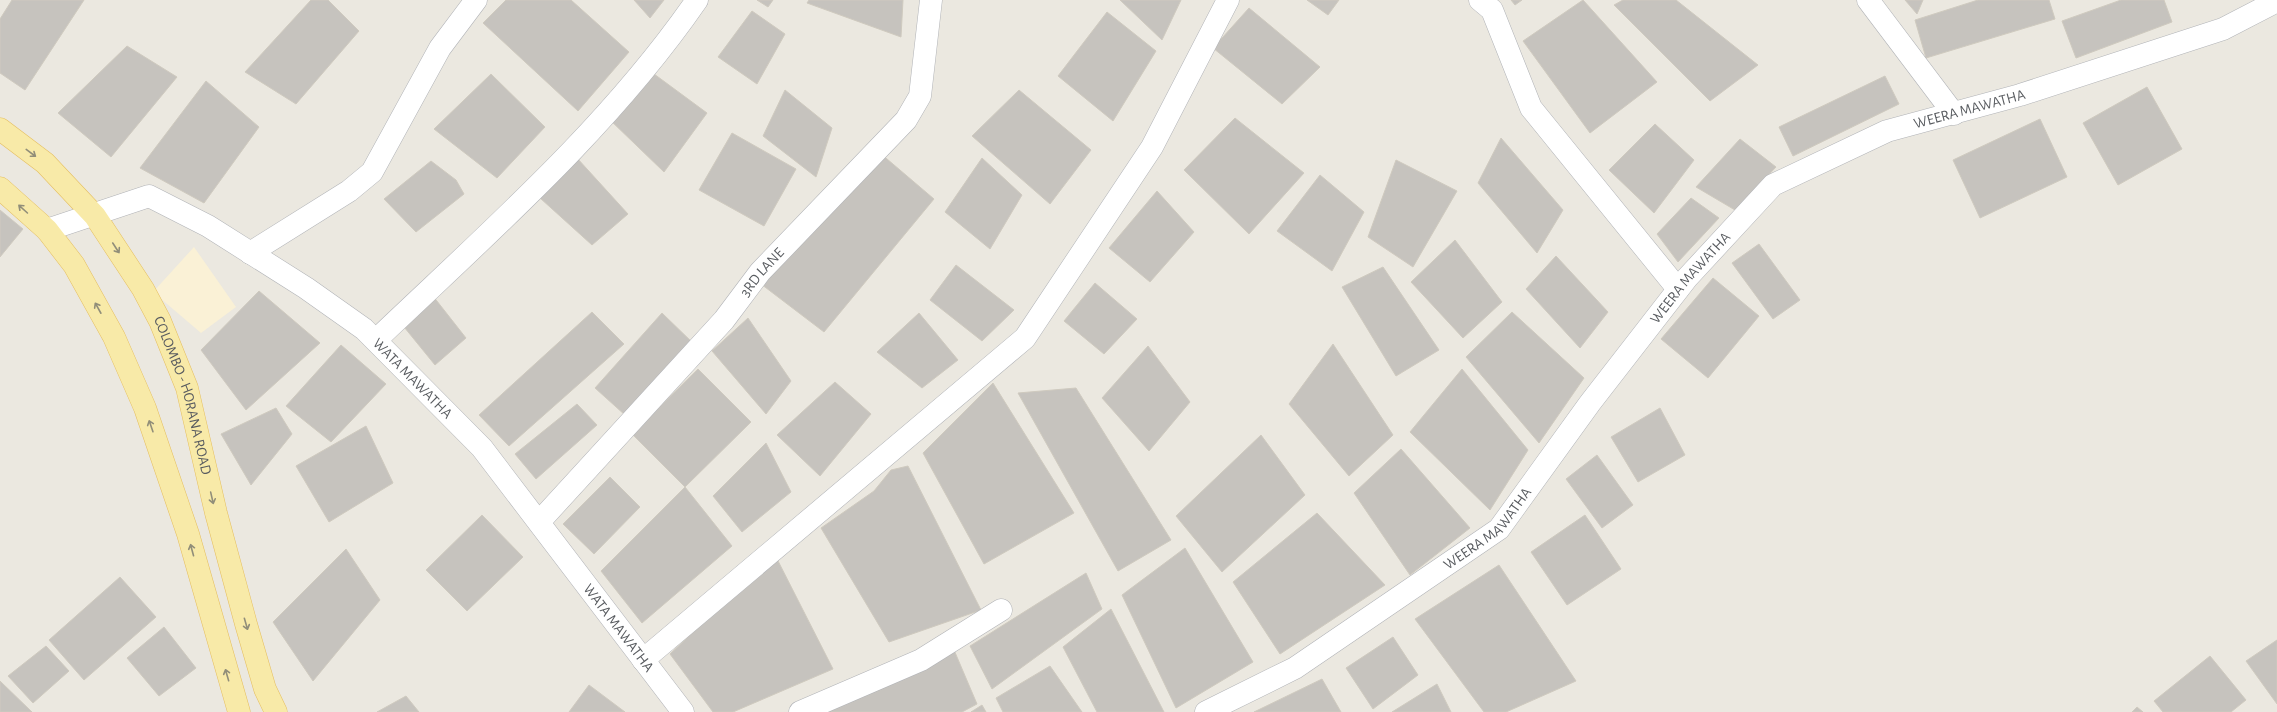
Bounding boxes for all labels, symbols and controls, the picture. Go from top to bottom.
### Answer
street label: WEERA MAWATHA [1912,87,2028,131]
one-way arrow [25,149,36,157]
one-way arrow [18,205,28,214]
street label: WEERA MAWATHA [1648,229,1734,326]
one-way arrow [113,242,121,254]
street label: 3RD LANE [737,245,787,300]
one-way arrow [93,302,101,314]
street label: COLOMBO - HORANA ROAD [151,314,214,476]
street label: WATA MAWATHA [370,336,455,422]
one-way arrow [147,420,154,433]
street label: WEERA MAWATHA [1441,485,1535,573]
one-way arrow [209,491,217,504]
one-way arrow [188,543,196,556]
street label: WATA MAWATHA [580,581,657,675]
one-way arrow [243,617,250,630]
one-way arrow [223,669,230,682]

